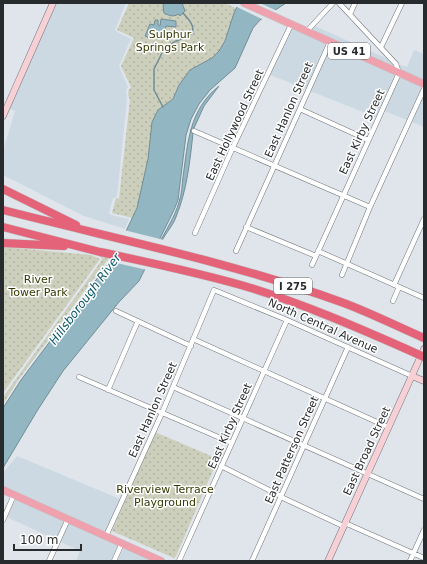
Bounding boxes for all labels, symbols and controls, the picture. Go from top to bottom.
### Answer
park label: Sulphur Springs Park [136,28,205,54]
road number: US 41 [328,43,370,59]
street label: East Hanlon Street [262,60,316,160]
street label: East Hollywood Street [203,67,267,183]
street label: East Kirby Street [337,87,388,177]
water label: Hillsborough River [46,250,124,347]
park label: River Tower Park [7,273,68,299]
road number: I 275 [274,278,312,294]
street label: North Central Avenue [266,296,380,356]
street label: East Hanlon Street [126,360,180,460]
street label: East Kirby Street [205,381,255,471]
street label: East Patterson Street [262,394,322,506]
street label: East Broad Street [341,404,394,497]
park label: Riverview Terrace Playground [116,483,214,509]
scale bar [14,526,81,552]
text: 100 m [20,533,58,547]

